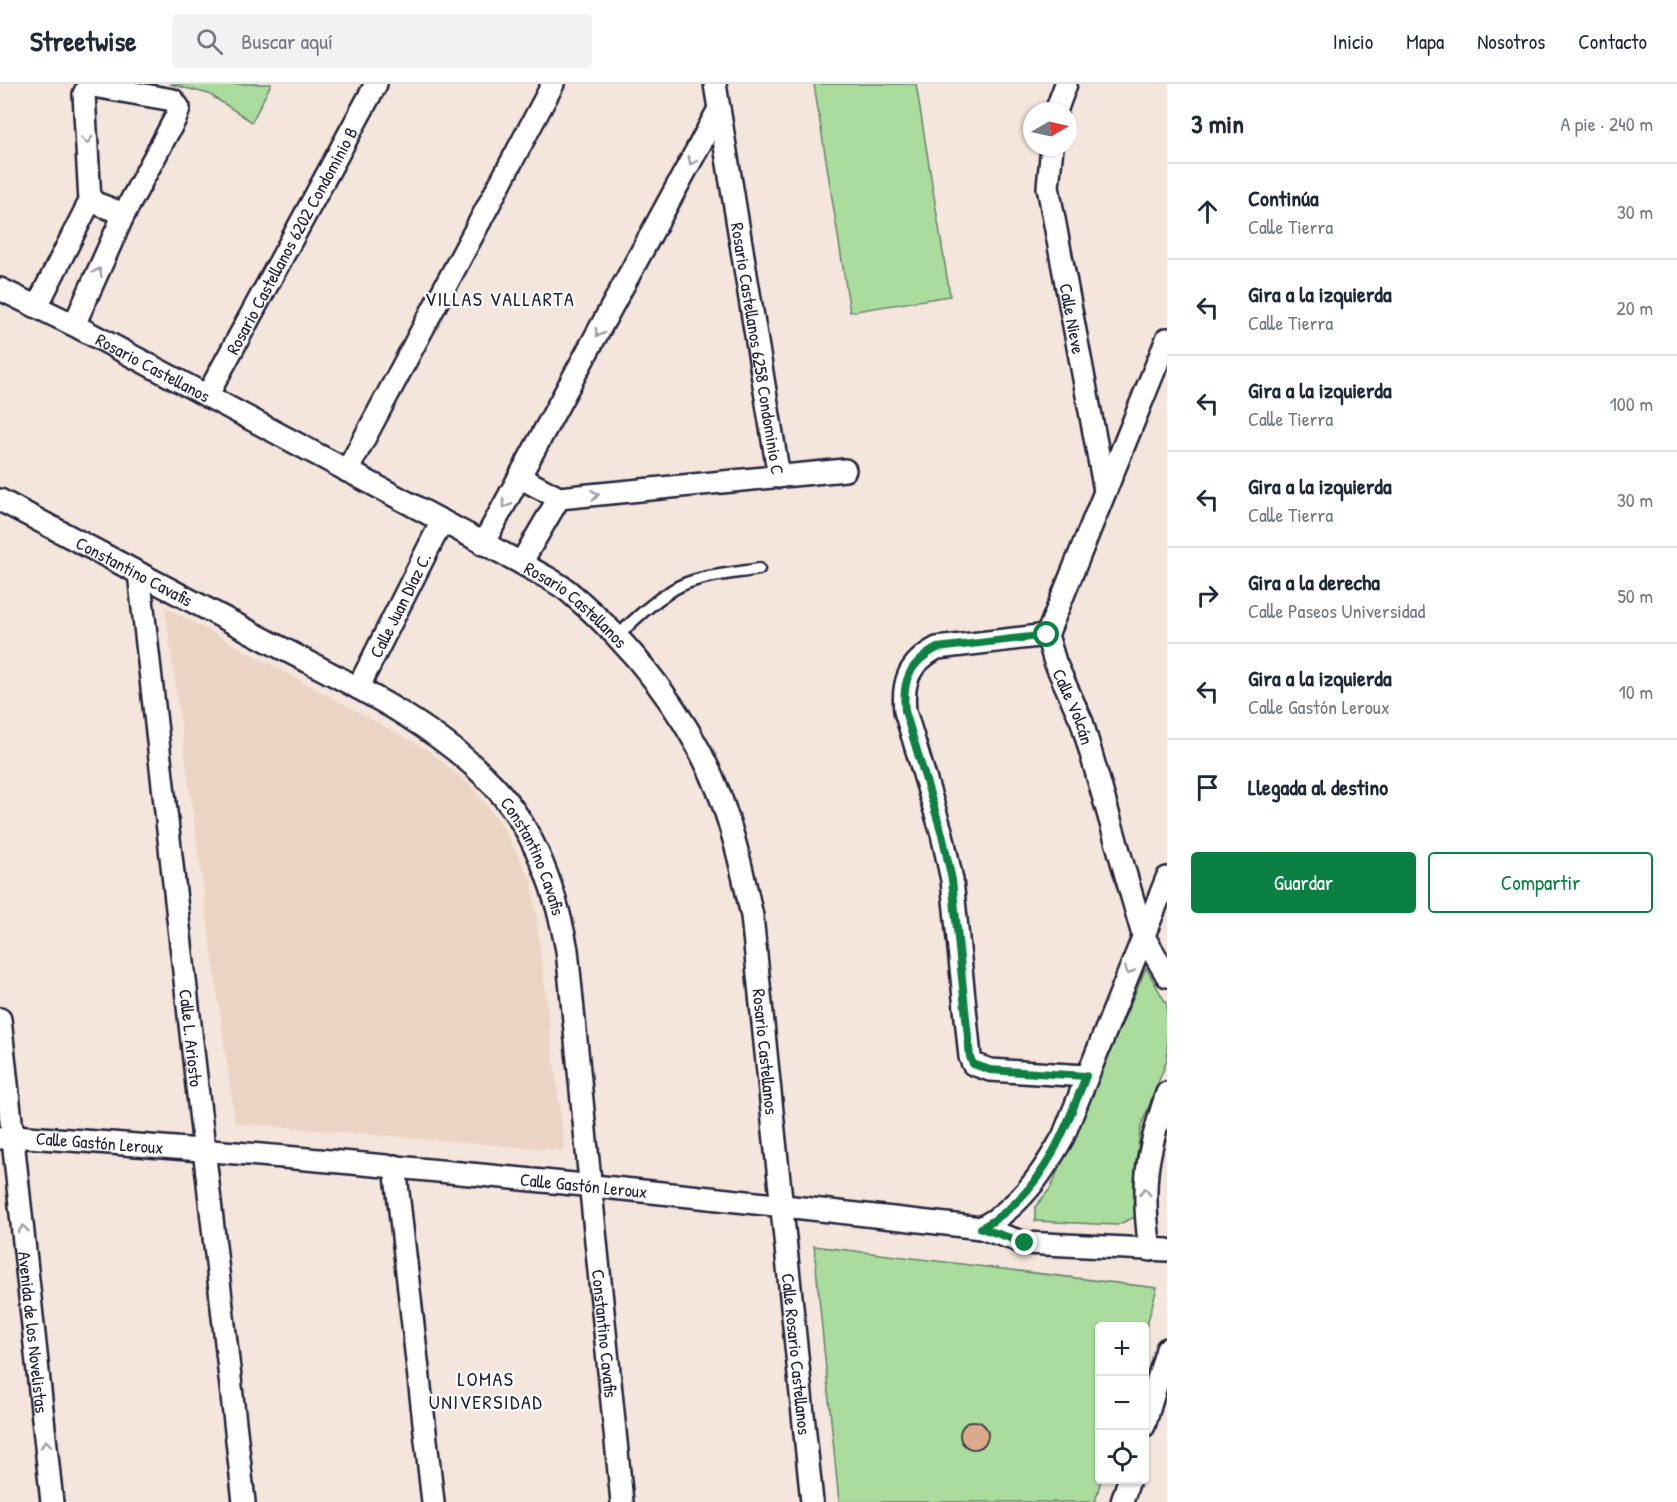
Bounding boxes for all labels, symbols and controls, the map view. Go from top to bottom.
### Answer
search box [172,14,592,68]
text: Streetwise [30,22,136,60]
icon: search [193,25,226,58]
text: Buscar aquí [241,26,333,56]
text: Inicio [1333,27,1373,56]
text: Mapa [1406,27,1444,56]
text: Nosotros [1477,27,1545,56]
text: Contacto [1578,27,1647,56]
north arrow [1023,102,1077,156]
text: 3 min [1191,106,1244,141]
text: A pie · 240 m [1560,110,1653,137]
street label: Rosario Castellanos 6202 Condominio B [220,122,363,359]
one-way arrow [80,135,93,144]
one-way arrow [688,155,699,165]
text: Continúa [1248,183,1319,213]
icon: ahead [1191,195,1224,228]
text: 30 m [1617,198,1653,225]
text: Calle Tierra [1248,213,1333,240]
street label: Rosario Castellanos 6258 Condominio C [725,221,791,476]
one-way arrow [91,267,103,278]
text: Gira a la izquierda [1248,279,1392,309]
street label: Calle Nieve [1054,281,1092,356]
district label: VILLAS VALLARTA [425,285,575,312]
icon: left [1191,291,1224,324]
text: 20 m [1616,294,1653,321]
text: Calle Tierra [1248,309,1333,336]
street label: Rosario Castellanos [92,326,215,408]
one-way arrow [595,326,606,337]
text: Gira a la izquierda [1248,375,1392,405]
icon: left [1191,387,1224,420]
text: 100 m [1610,390,1653,417]
text: Calle Tierra [1248,405,1333,432]
text: Gira a la izquierda [1248,471,1392,501]
icon: left [1191,483,1224,516]
text: 30 m [1617,486,1653,513]
one-way arrow [590,489,600,502]
one-way arrow [502,498,513,508]
text: Calle Tierra [1248,501,1333,528]
street label: Constantino Cavafis [72,530,197,612]
street label: Calle Juan Díaz C. [363,548,437,662]
street label: Rosario Castellanos [520,555,633,653]
text: Gira a la derecha [1248,567,1380,597]
icon: right [1191,579,1224,612]
text: 50 m [1617,582,1653,609]
text: Calle Paseos Universidad [1248,597,1425,624]
route start [1033,621,1059,647]
text: Gira a la izquierda [1248,663,1392,693]
street label: Calle Volcán [1047,664,1100,747]
icon: left [1191,675,1224,708]
text: 10 m [1619,678,1653,705]
text: Calle Gastón Leroux [1248,693,1390,720]
icon: arrive [1191,771,1224,804]
text: Llegada al destino [1248,772,1388,802]
street label: Constantino Cavafis [495,791,571,918]
button: Guardar [1191,852,1416,913]
button: Compartir [1428,852,1653,913]
one-way arrow [1124,965,1136,976]
street label: Calle L. Ariosto [174,988,209,1088]
street label: Rosario Castellanos [747,988,785,1116]
street label: Calle Gastón Leroux [35,1125,164,1159]
street label: Calle Gastón Leroux [519,1166,649,1204]
one-way arrow [1139,1187,1151,1196]
one-way arrow [17,1225,30,1234]
route end [1011,1229,1037,1255]
street label: Avenida de los Novelistas [13,1250,55,1414]
street label: Constantino Cavafis [586,1268,624,1399]
street label: Calle Rosario Castellanos [776,1272,818,1436]
map controls [1095,1322,1149,1484]
button: + [1095,1322,1149,1376]
district label: LOMAS UNIVERSIDAD [429,1365,543,1415]
button: − [1095,1376,1149,1430]
button: locate [1095,1430,1149,1484]
one-way arrow [40,1439,53,1448]

